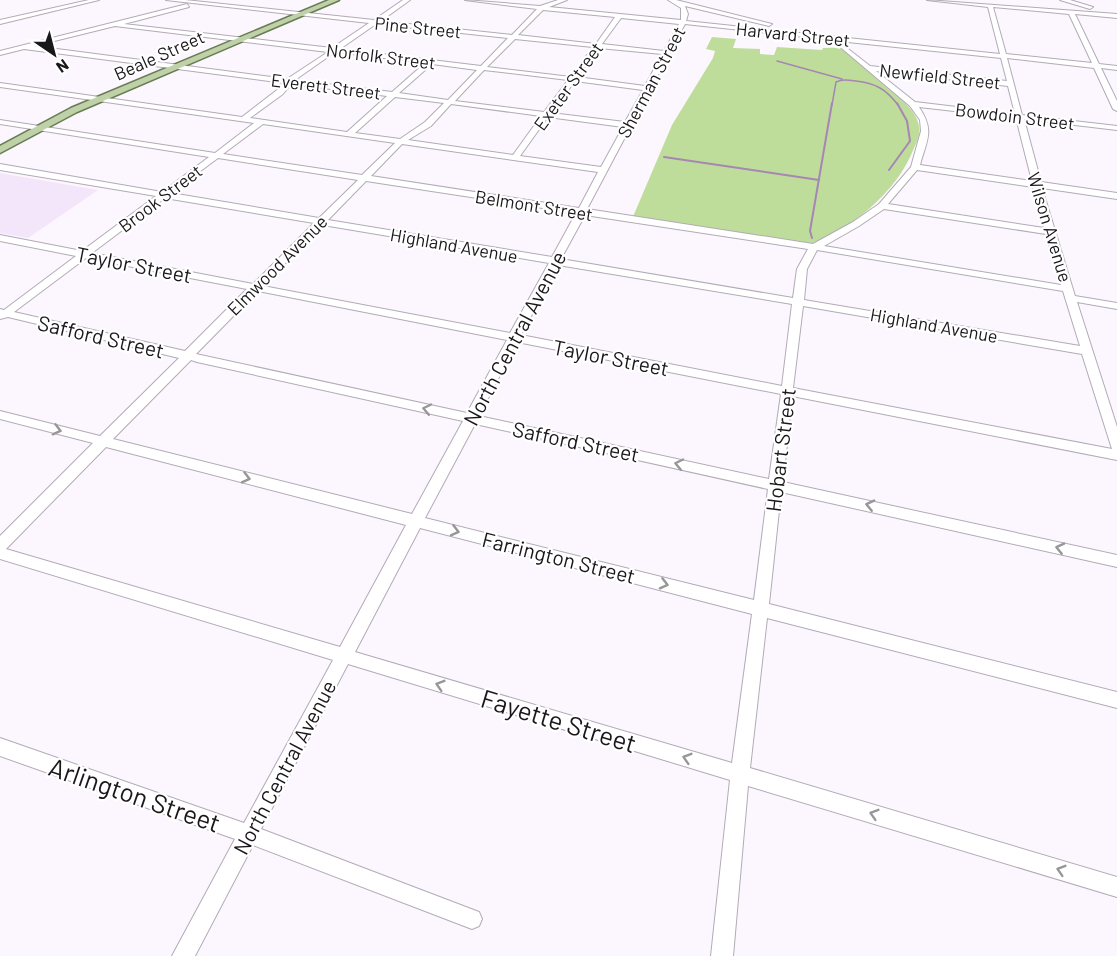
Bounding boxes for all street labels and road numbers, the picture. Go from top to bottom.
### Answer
street label: Pine Street [374,12,462,42]
street label: Harvard Street [735,17,851,51]
street label: Sherman Street [612,23,690,141]
street label: Beale Street [110,25,208,85]
street label: Norfolk Street [325,38,437,74]
street label: Exeter Street [529,38,607,134]
street label: Newfield Street [878,59,1002,93]
street label: Everett Street [270,68,382,104]
street label: Bowdoin Street [954,98,1076,134]
street label: Brook Street [114,159,206,237]
street label: Wilson Avenue [1023,170,1077,284]
street label: Belmont Street [474,185,594,225]
street label: Elmwood Avenue [222,210,332,320]
street label: Highland Avenue [388,223,520,267]
street label: Taylor Street [74,241,194,287]
street label: North Central Avenue [457,247,571,429]
street label: Highland Avenue [868,303,1000,347]
street label: Safford Street [35,309,167,363]
street label: Taylor Street [551,334,671,380]
street label: Hobart Street [760,387,800,513]
street label: Safford Street [510,415,642,467]
street label: Farrington Street [480,526,638,588]
street label: North Central Avenue [227,676,341,858]
street label: Fayette Street [478,682,640,758]
street label: Arlington Street [45,750,225,838]

